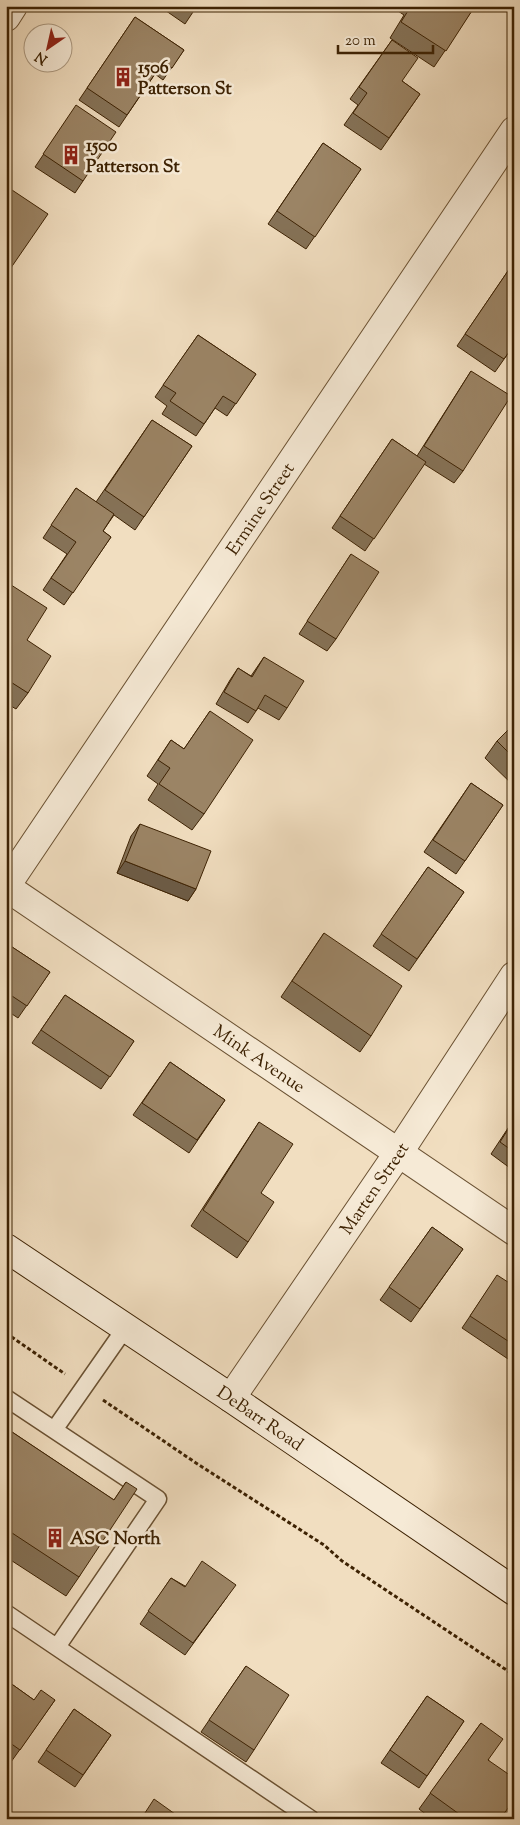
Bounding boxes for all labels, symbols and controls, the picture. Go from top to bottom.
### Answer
north arrow [22,22,72,72]
scale bar [338,22,432,54]
text: 20 m [345,31,376,52]
text: N [32,46,52,69]
place label: 1506 Patterson St [138,56,233,103]
building icon: 1506 Patterson St [112,66,134,88]
place label: 1500 Patterson St [86,134,181,181]
building icon: 1500 Patterson St [60,144,82,166]
street label: Ermine Street [221,458,302,561]
street label: Mink Avenue [207,1020,309,1101]
street label: Marten Street [335,1138,417,1241]
street label: DeBarr Road [211,1381,308,1459]
building icon: ASC North [44,1527,66,1549]
place label: ASC North [70,1527,161,1553]

